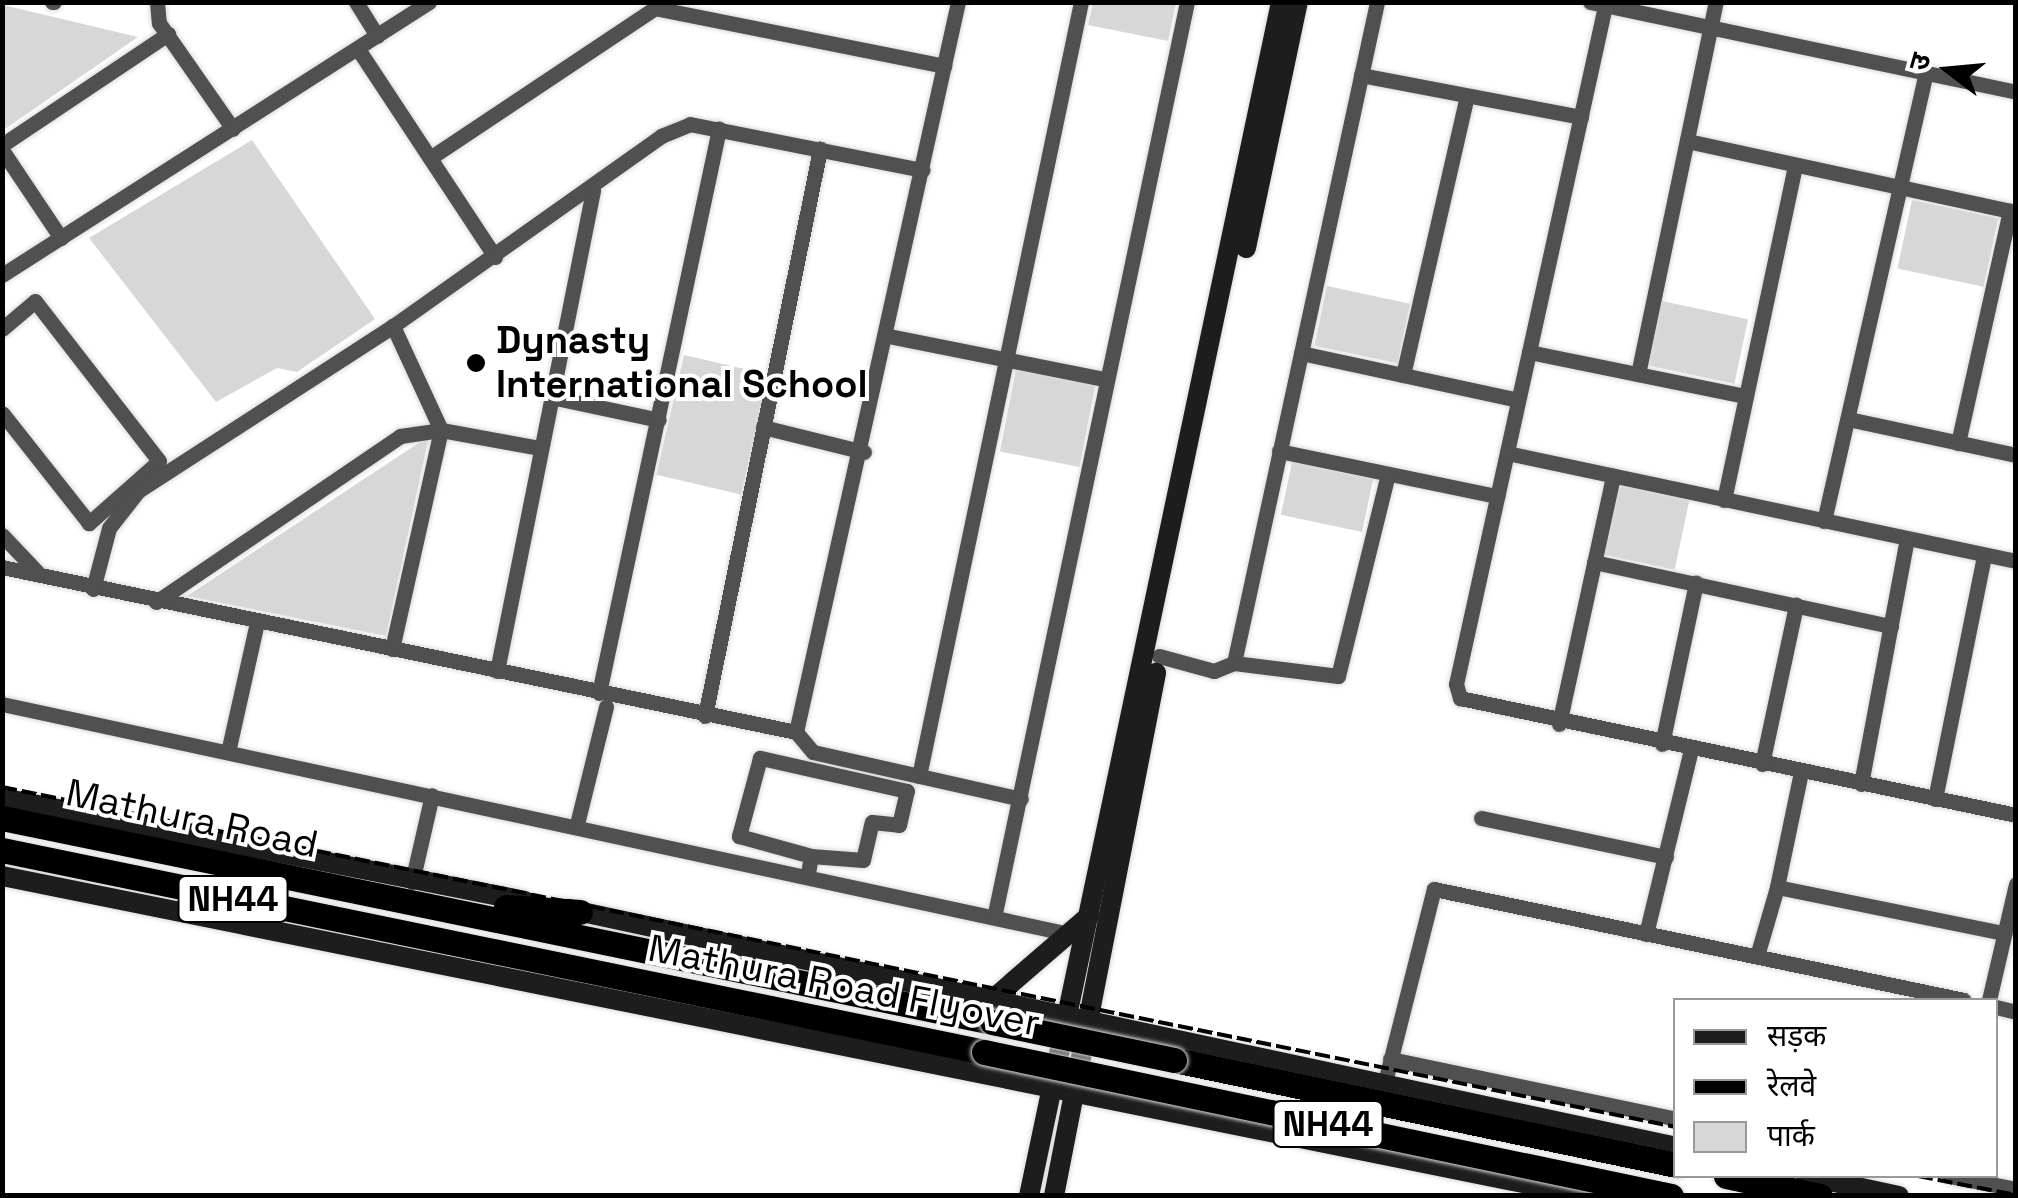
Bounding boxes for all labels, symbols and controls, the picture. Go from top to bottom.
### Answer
north arrow [1898,20,1998,120]
text: उ [1900,49,1939,75]
place label: Dynasty International School [496,318,868,408]
marker: Dynasty International School [465,352,487,374]
street label: Mathura Road [62,770,322,868]
road number: NH44 [176,869,290,929]
street label: Mathura Road Flyover [644,926,1044,1046]
legend [1673,998,1998,1178]
text: सड़क [1767,1016,1826,1055]
text: रेलवे [1767,1066,1816,1105]
road number: NH44 [1270,1094,1386,1154]
text: पार्क [1767,1116,1815,1155]

